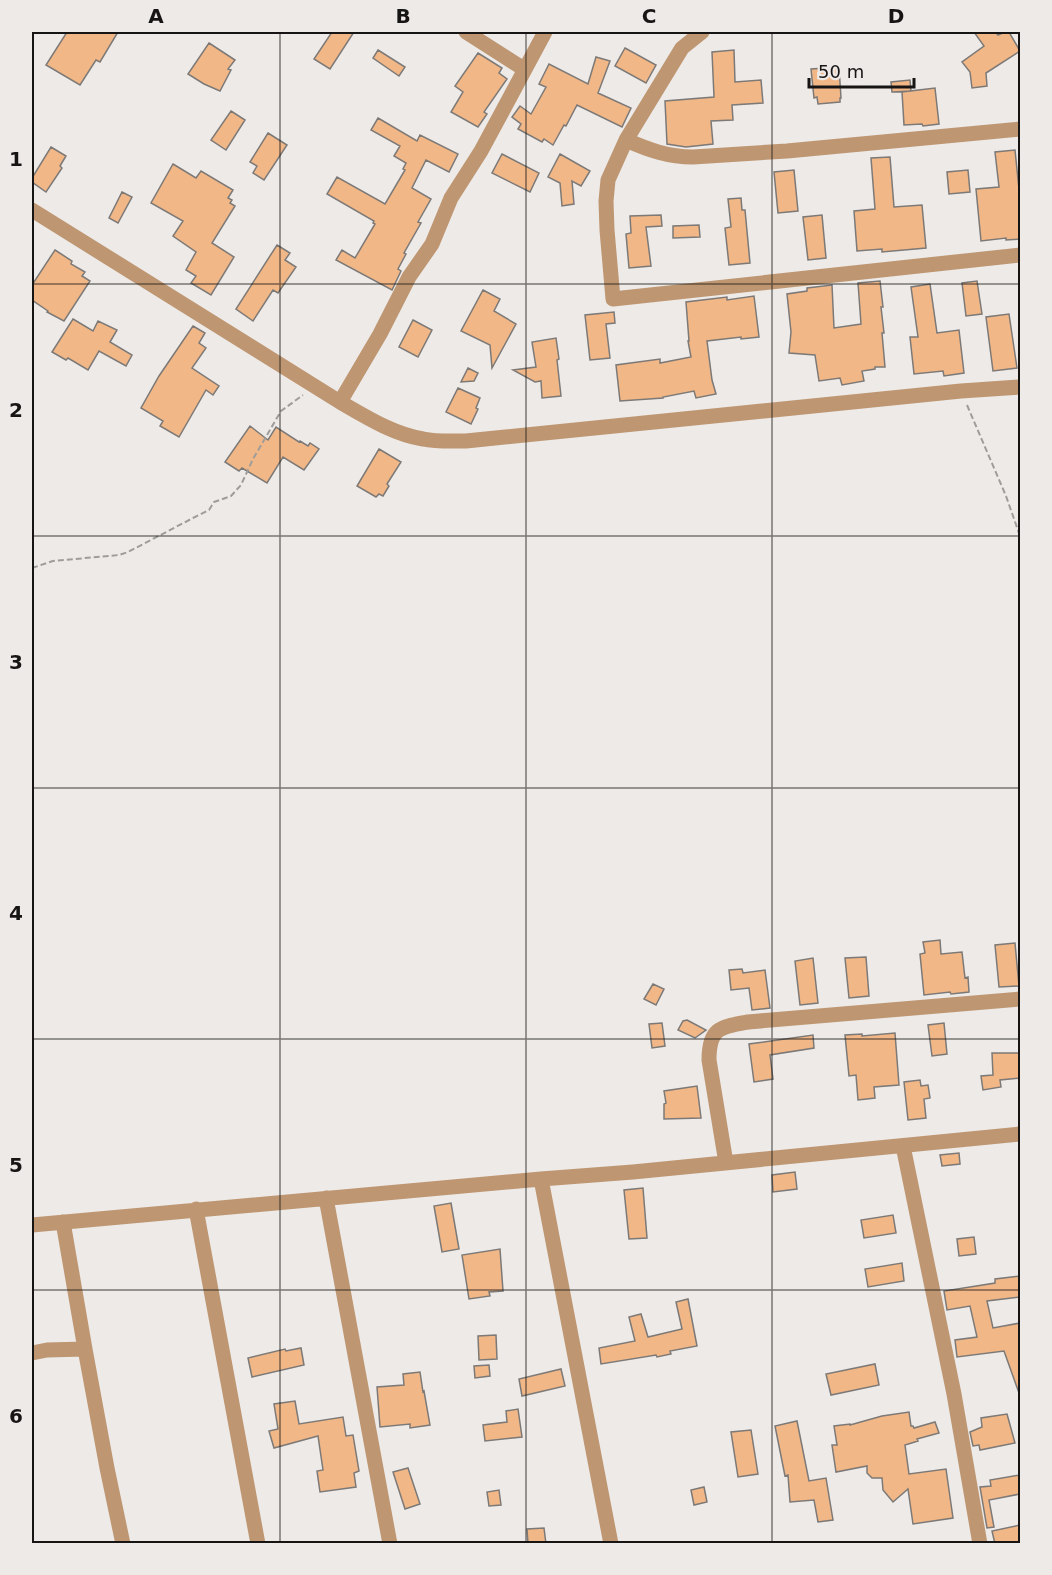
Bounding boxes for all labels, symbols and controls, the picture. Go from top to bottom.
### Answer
text: A [148,4,164,28]
text: B [395,4,411,28]
text: C [642,4,656,28]
text: D [888,4,904,28]
scale bar [809,51,914,89]
text: 50 m [818,61,864,82]
text: 1 [9,147,23,171]
text: 2 [9,398,23,422]
text: 3 [9,650,23,674]
text: 4 [9,901,23,925]
text: 5 [9,1153,23,1177]
text: 6 [9,1404,23,1428]

